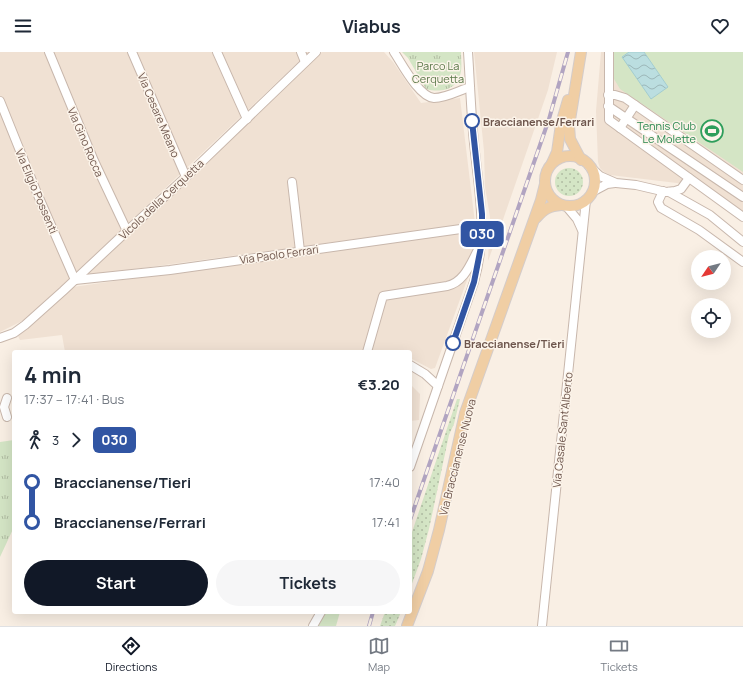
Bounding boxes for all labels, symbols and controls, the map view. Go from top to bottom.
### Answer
text: Viabus [342,14,401,38]
icon: menu [12,15,34,37]
icon: heart [709,15,731,37]
park label: Parco La Cerquetta [412,58,464,86]
street label: Via Cesare Meano [134,70,184,160]
street label: Via Gino Rocca [65,105,107,179]
marker: Braccianense/Ferrari [464,113,480,129]
place label: Braccianense/Ferrari [483,114,594,129]
place label: Tennis Club Le Molette [637,118,697,146]
sports icon: Tennis Club Le Molette [699,118,725,144]
street label: Via Eligio Possenti [12,146,62,236]
street label: Vicolo della Cerquetta [115,156,207,242]
line badge: 030 [459,221,505,247]
text: 030 [469,224,495,243]
street label: Via Paolo Ferrari [238,241,320,267]
north arrow [691,250,731,290]
map controls [691,250,731,338]
button: locate [691,298,731,338]
marker: Braccianense/Tieri [445,335,461,351]
place label: Braccianense/Tieri [464,336,565,351]
text: 4 min [24,360,82,390]
street label: Via Casale Sant'Alberto [548,371,576,489]
text: €3.20 [358,374,400,395]
text: 17:37 – 17:41 · Bus [24,390,124,408]
street label: Via Braccianense Nuova [435,397,479,517]
icon: walk [24,429,46,451]
icon: forward [65,429,87,451]
text: 030 [101,430,128,449]
text: 3 [52,431,59,449]
text: Braccianense/Tieri [54,472,191,493]
text: 17:40 [369,473,400,491]
text: Braccianense/Ferrari [54,512,206,533]
text: 17:41 [372,513,400,531]
button: Start [24,560,208,606]
button: Tickets [216,560,400,606]
tab: Directions [105,635,157,674]
tab: Map [368,635,390,674]
tab: Tickets [601,635,638,674]

